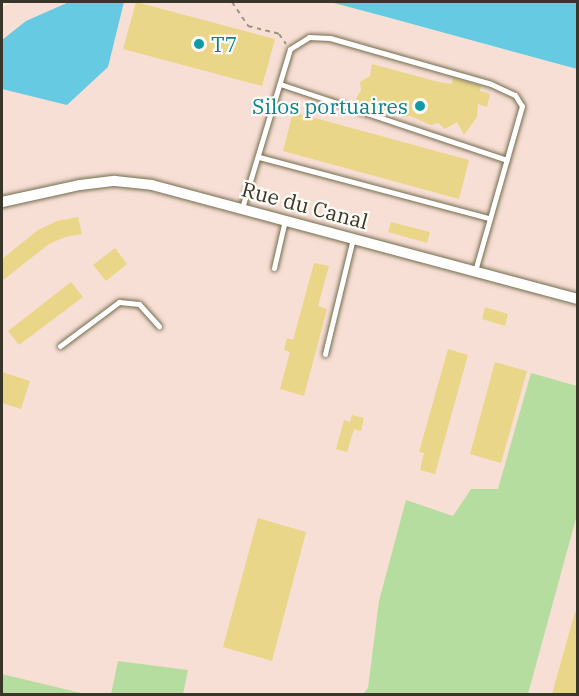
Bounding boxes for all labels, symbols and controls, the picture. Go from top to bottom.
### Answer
place label: T7 [211,31,237,57]
marker: T7 [192,37,206,51]
place label: Silos portuaires [252,93,408,119]
marker: Silos portuaires [413,99,427,113]
street label: Rue du Canal [239,176,371,234]

